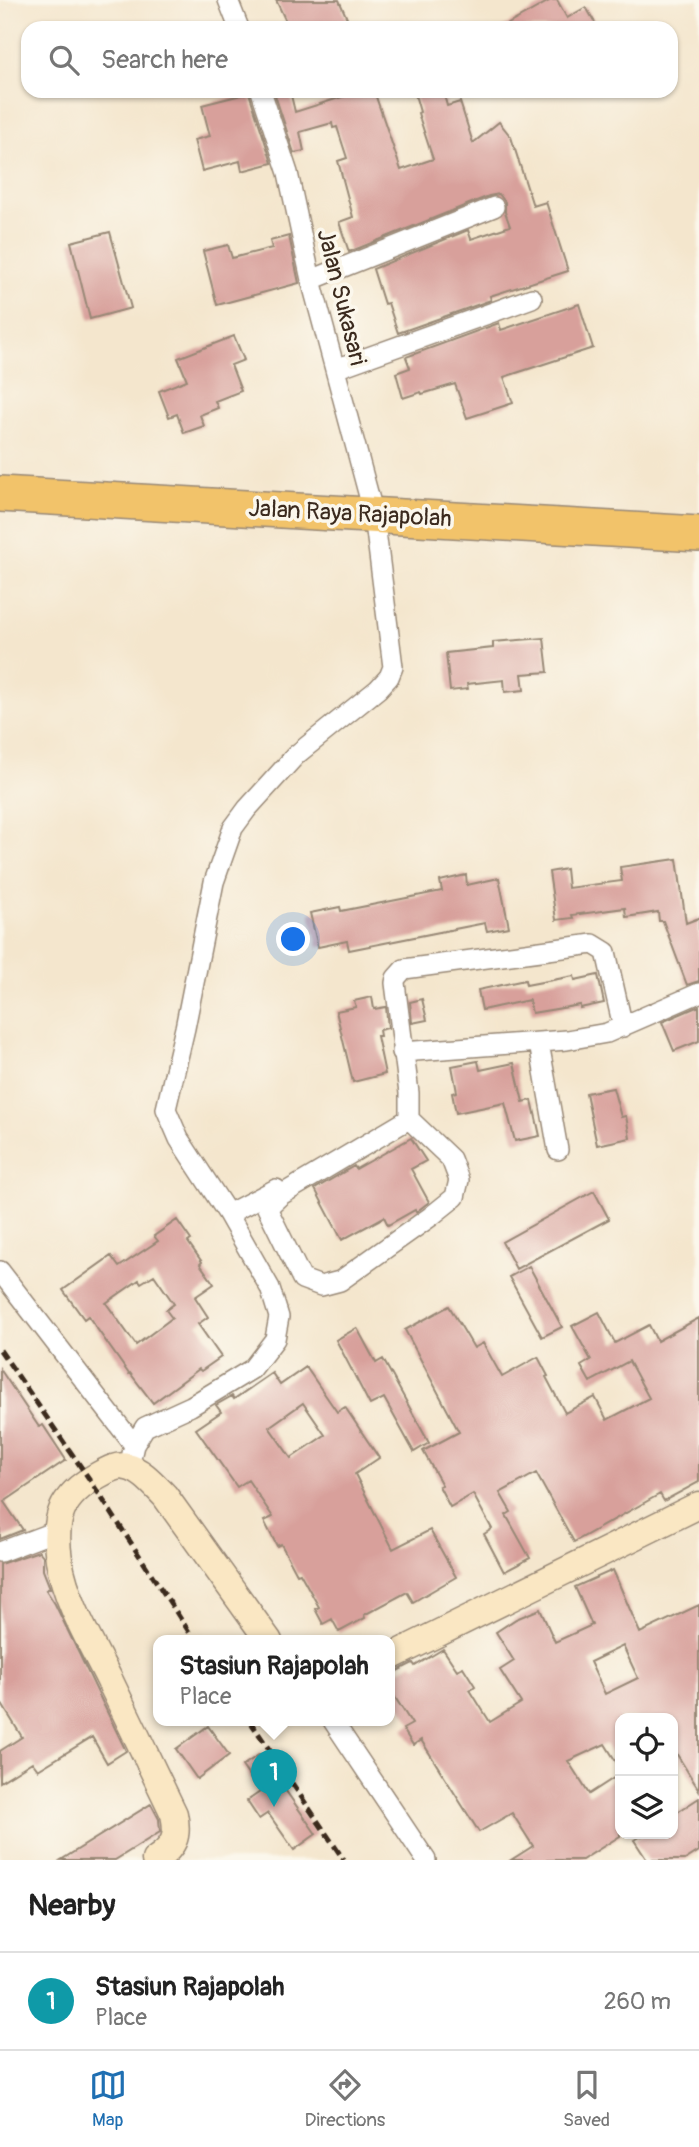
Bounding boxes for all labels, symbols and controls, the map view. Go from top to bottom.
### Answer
search box [21,21,678,98]
icon: search [45,41,83,79]
text: Search here [101,44,228,76]
street label: Jalan Sukasari [311,226,372,368]
street label: Jalan Raya Rajapolah [248,494,452,533]
your location [276,922,310,956]
popup [153,1635,395,1726]
text: Stasiun Rajapolah [179,1650,369,1682]
text: Place [179,1682,231,1711]
map controls [615,1713,678,1839]
button: locate [615,1713,678,1776]
pin: 1 [251,1749,297,1807]
button: layers [615,1776,678,1839]
text: Nearby [28,1887,115,1924]
text: Stasiun Rajapolah [95,1971,284,2003]
text: 1 [47,1987,56,2016]
text: 260 m [604,1987,671,2016]
text: Place [95,2003,147,2032]
tab: Map [89,2066,127,2132]
tab: Directions [305,2066,385,2132]
tab: Saved [563,2066,610,2132]

